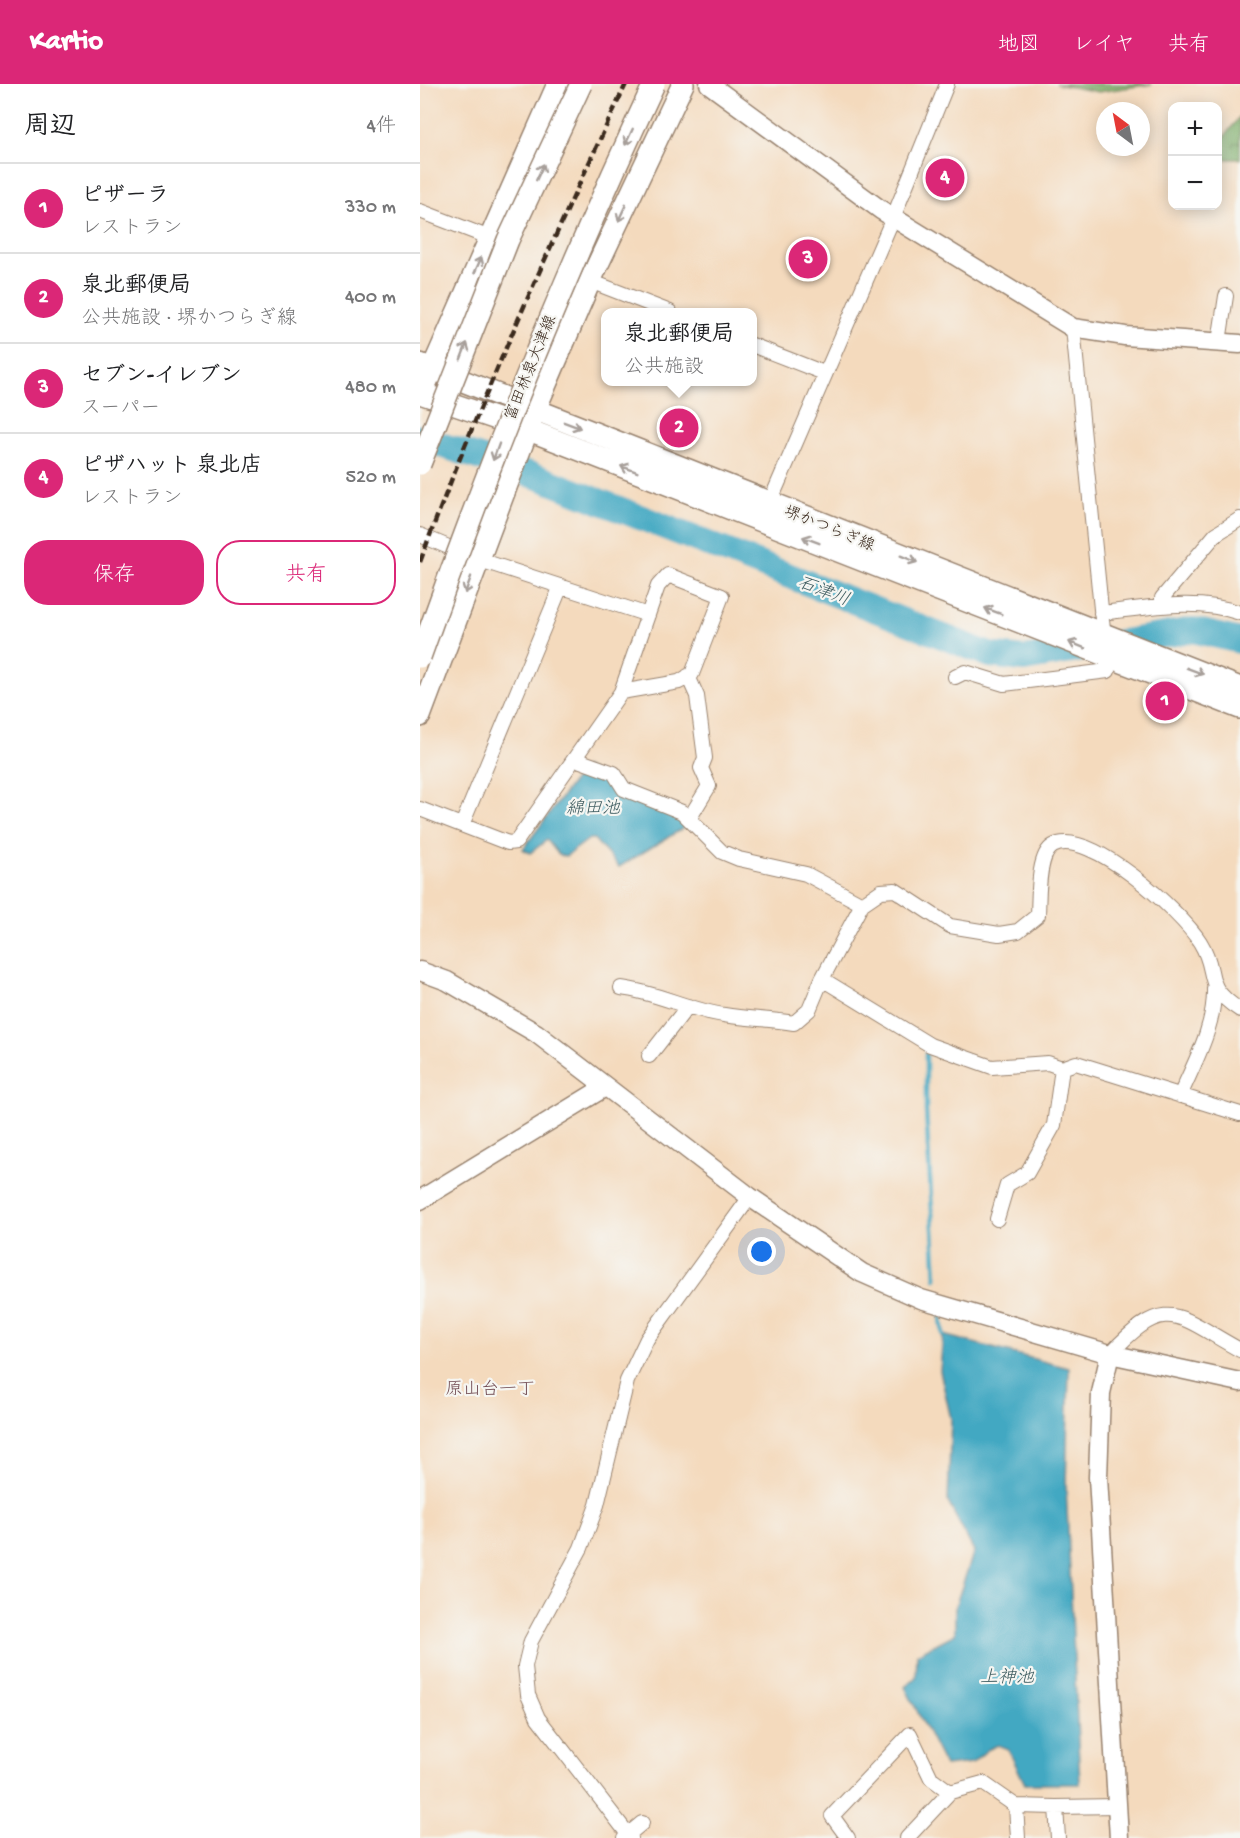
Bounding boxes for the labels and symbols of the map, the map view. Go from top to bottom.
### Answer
north arrow [1096,102,1150,156]
one-way arrow [623,127,635,145]
pin: 4 [926,156,964,200]
one-way arrow [535,163,547,181]
one-way arrow [616,203,628,221]
pin: 3 [788,236,828,282]
one-way arrow [473,257,484,275]
street label: 富田林泉大津線 [501,312,562,424]
one-way arrow [460,342,471,361]
pin: 2 [660,406,698,450]
one-way arrow [562,420,581,431]
one-way arrow [490,442,501,460]
one-way arrow [621,463,639,474]
street label: 堺かつらぎ線 [781,502,878,557]
one-way arrow [802,534,821,545]
one-way arrow [899,554,918,565]
water label: 石津川 [794,572,852,612]
one-way arrow [461,575,472,594]
one-way arrow [984,605,1002,616]
one-way arrow [1068,638,1086,649]
one-way arrow [1186,666,1204,677]
pin: 1 [1146,678,1184,724]
water label: 綿田池 [566,798,621,820]
your location [747,1237,776,1266]
district label: 原山台一丁 [445,1379,535,1401]
water label: 上神池 [980,1667,1035,1689]

